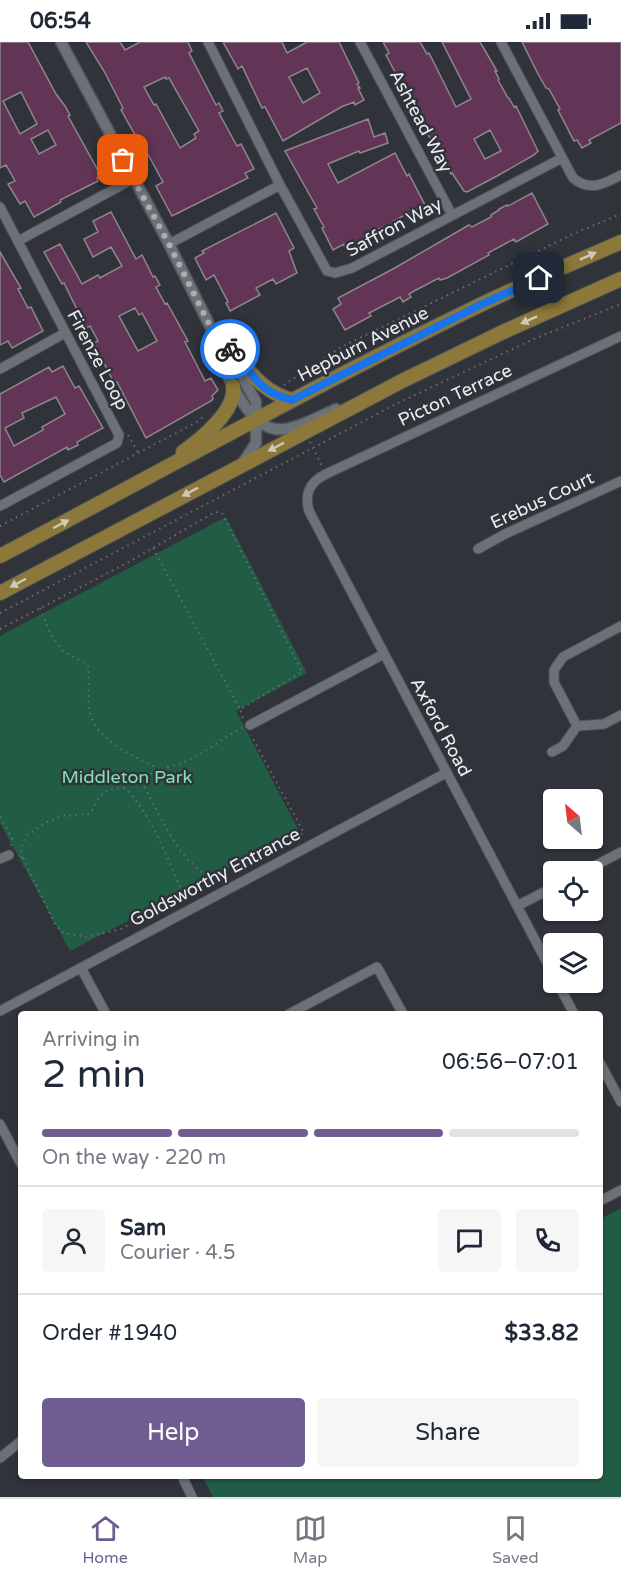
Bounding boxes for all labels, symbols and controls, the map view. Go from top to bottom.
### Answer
text: 06:54 [30,8,91,34]
street label: Ashtead Way [385,66,457,176]
pin [97,134,148,185]
icon: bag [106,143,139,176]
street label: Saffron Way [342,192,446,261]
one-way arrow [579,251,597,261]
pin [513,252,564,303]
icon: home [522,261,555,294]
street label: Hepburn Avenue [294,301,432,387]
street label: Firenze Loop [62,306,134,414]
one-way arrow [521,316,538,325]
courier [200,319,260,379]
icon: bike [214,333,247,366]
street label: Picton Terrace [395,359,515,431]
one-way arrow [267,442,284,452]
street label: Erebus Court [487,466,597,534]
one-way arrow [181,487,198,497]
one-way arrow [53,519,70,529]
one-way arrow [9,578,26,588]
street label: Axford Road [406,674,476,780]
park label: Middleton Park [62,766,193,788]
north arrow [543,789,603,849]
map controls [543,789,603,993]
street label: Goldsworthy Entrance [126,823,304,931]
button: locate [543,861,603,921]
button: layers [543,933,603,993]
text: Arriving in [42,1028,140,1052]
text: 06:56–07:01 [442,1049,579,1075]
text: 2 min [42,1051,146,1098]
text: On the way · 220 m [42,1146,226,1170]
button: person [42,1209,105,1272]
button: chat [438,1209,501,1272]
button: phone [516,1209,579,1272]
text: Sam [120,1215,166,1241]
text: Courier · 4.5 [120,1241,235,1265]
text: Order #1940 [42,1320,177,1346]
text: $33.82 [505,1320,579,1346]
button: Help [42,1398,305,1467]
button: Share [317,1398,579,1467]
tab: Home [82,1512,128,1568]
tab: Map [293,1512,327,1568]
tab: Saved [492,1512,538,1568]

